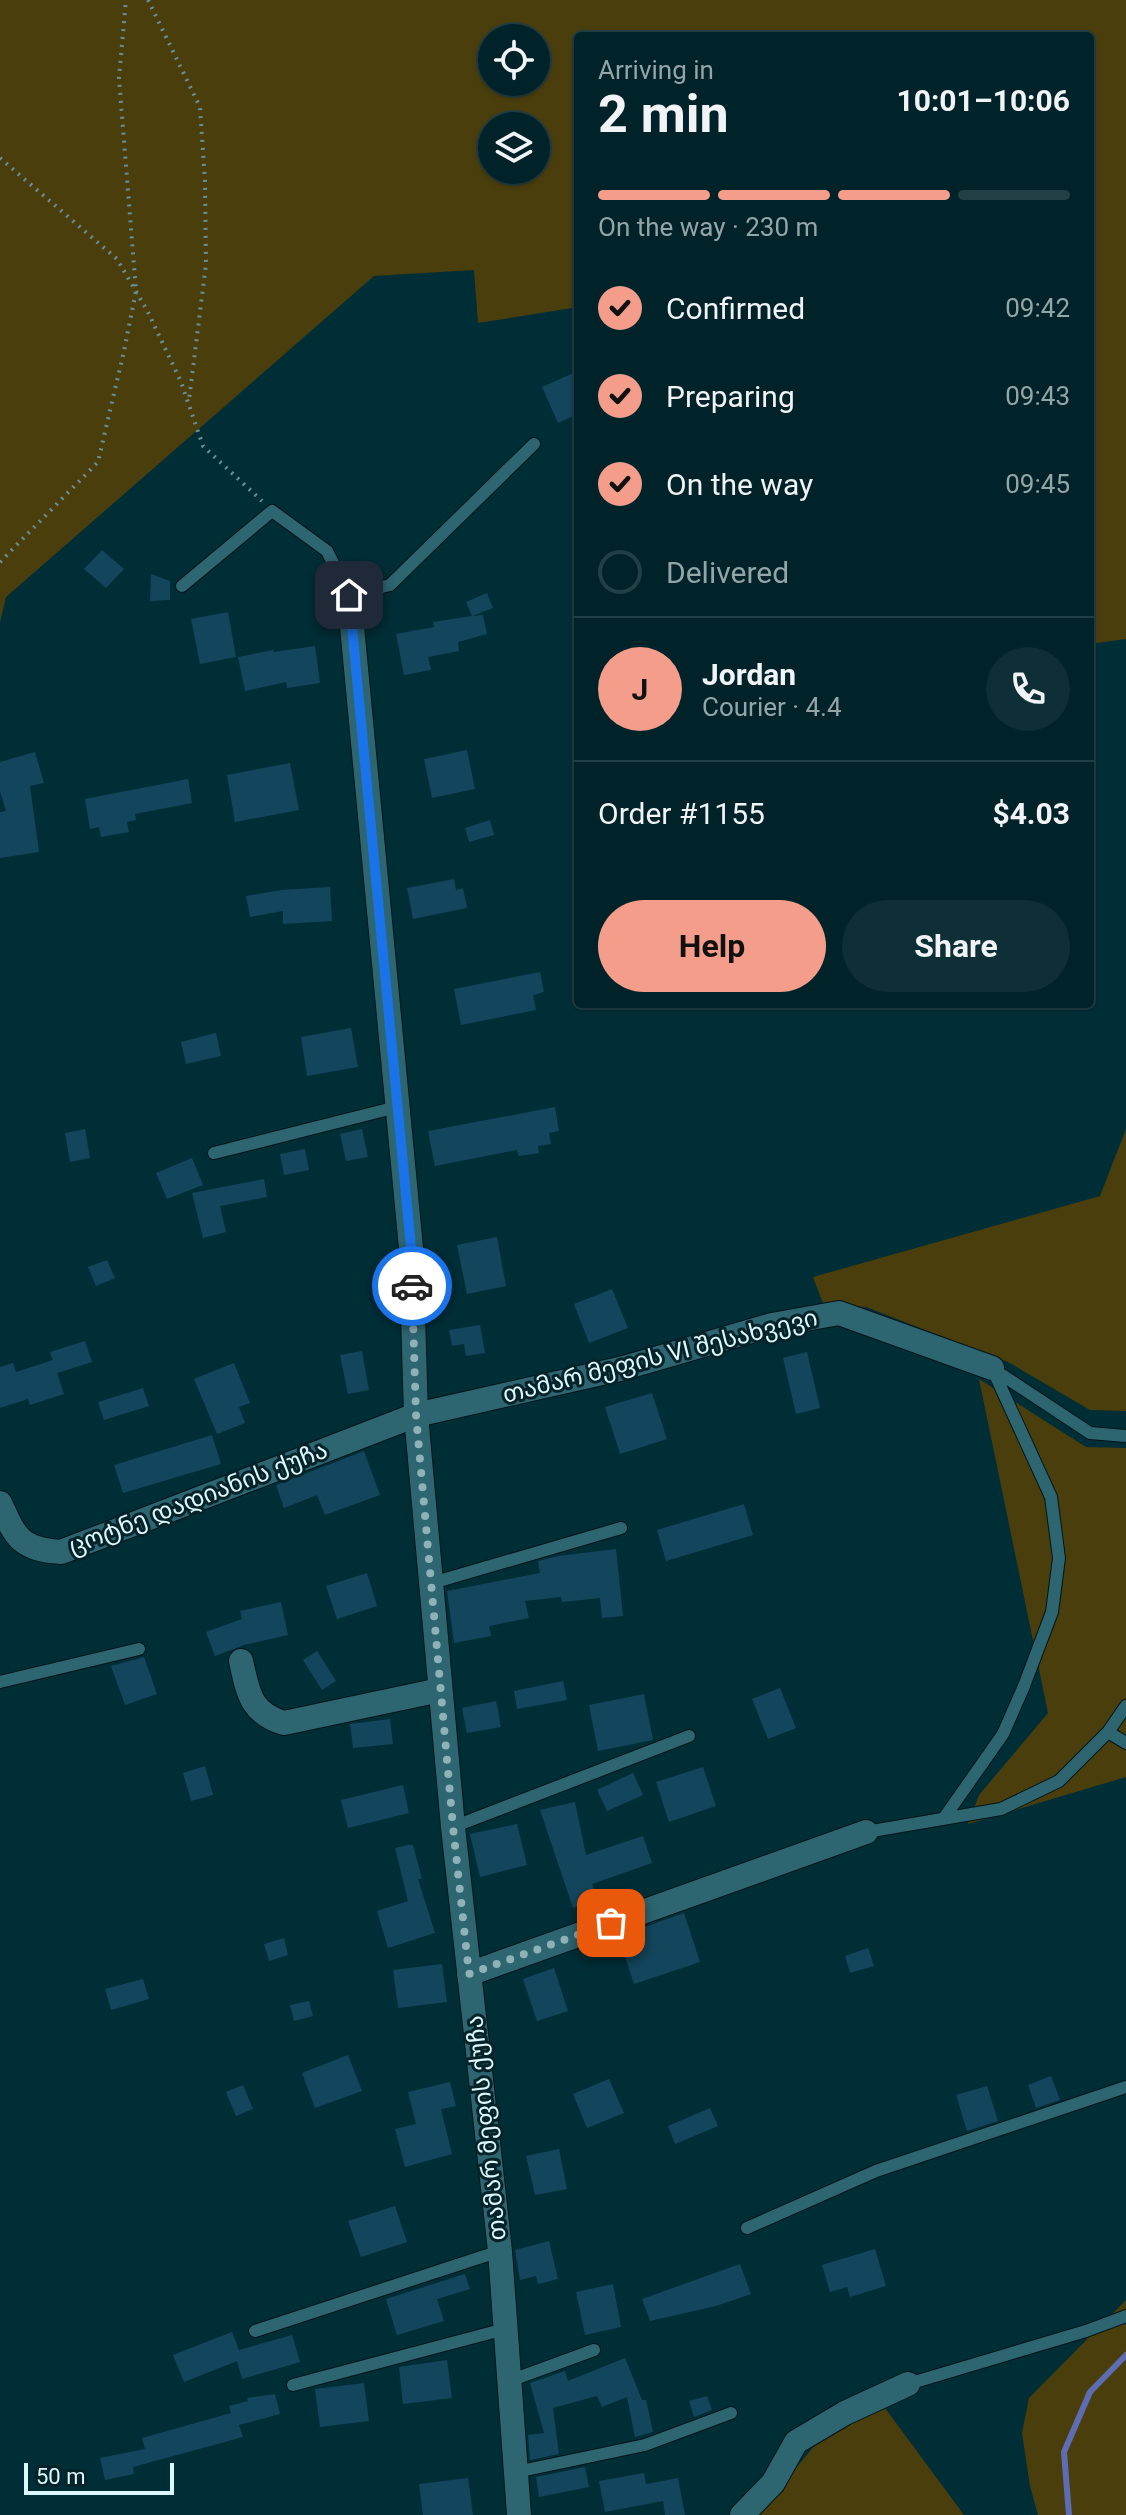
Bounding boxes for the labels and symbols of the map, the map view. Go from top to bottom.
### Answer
pin [315,561,383,629]
courier [372,1246,452,1326]
street label: თამარ მეფის VI შესახვევი [500,1303,820,1409]
street label: ცოტნე დადიანის ქუჩა [65,1436,331,1560]
pin [577,1889,645,1957]
street label: თამარ მეფის ქუჩა [460,2014,512,2242]
scale bar [24,2459,174,2495]

